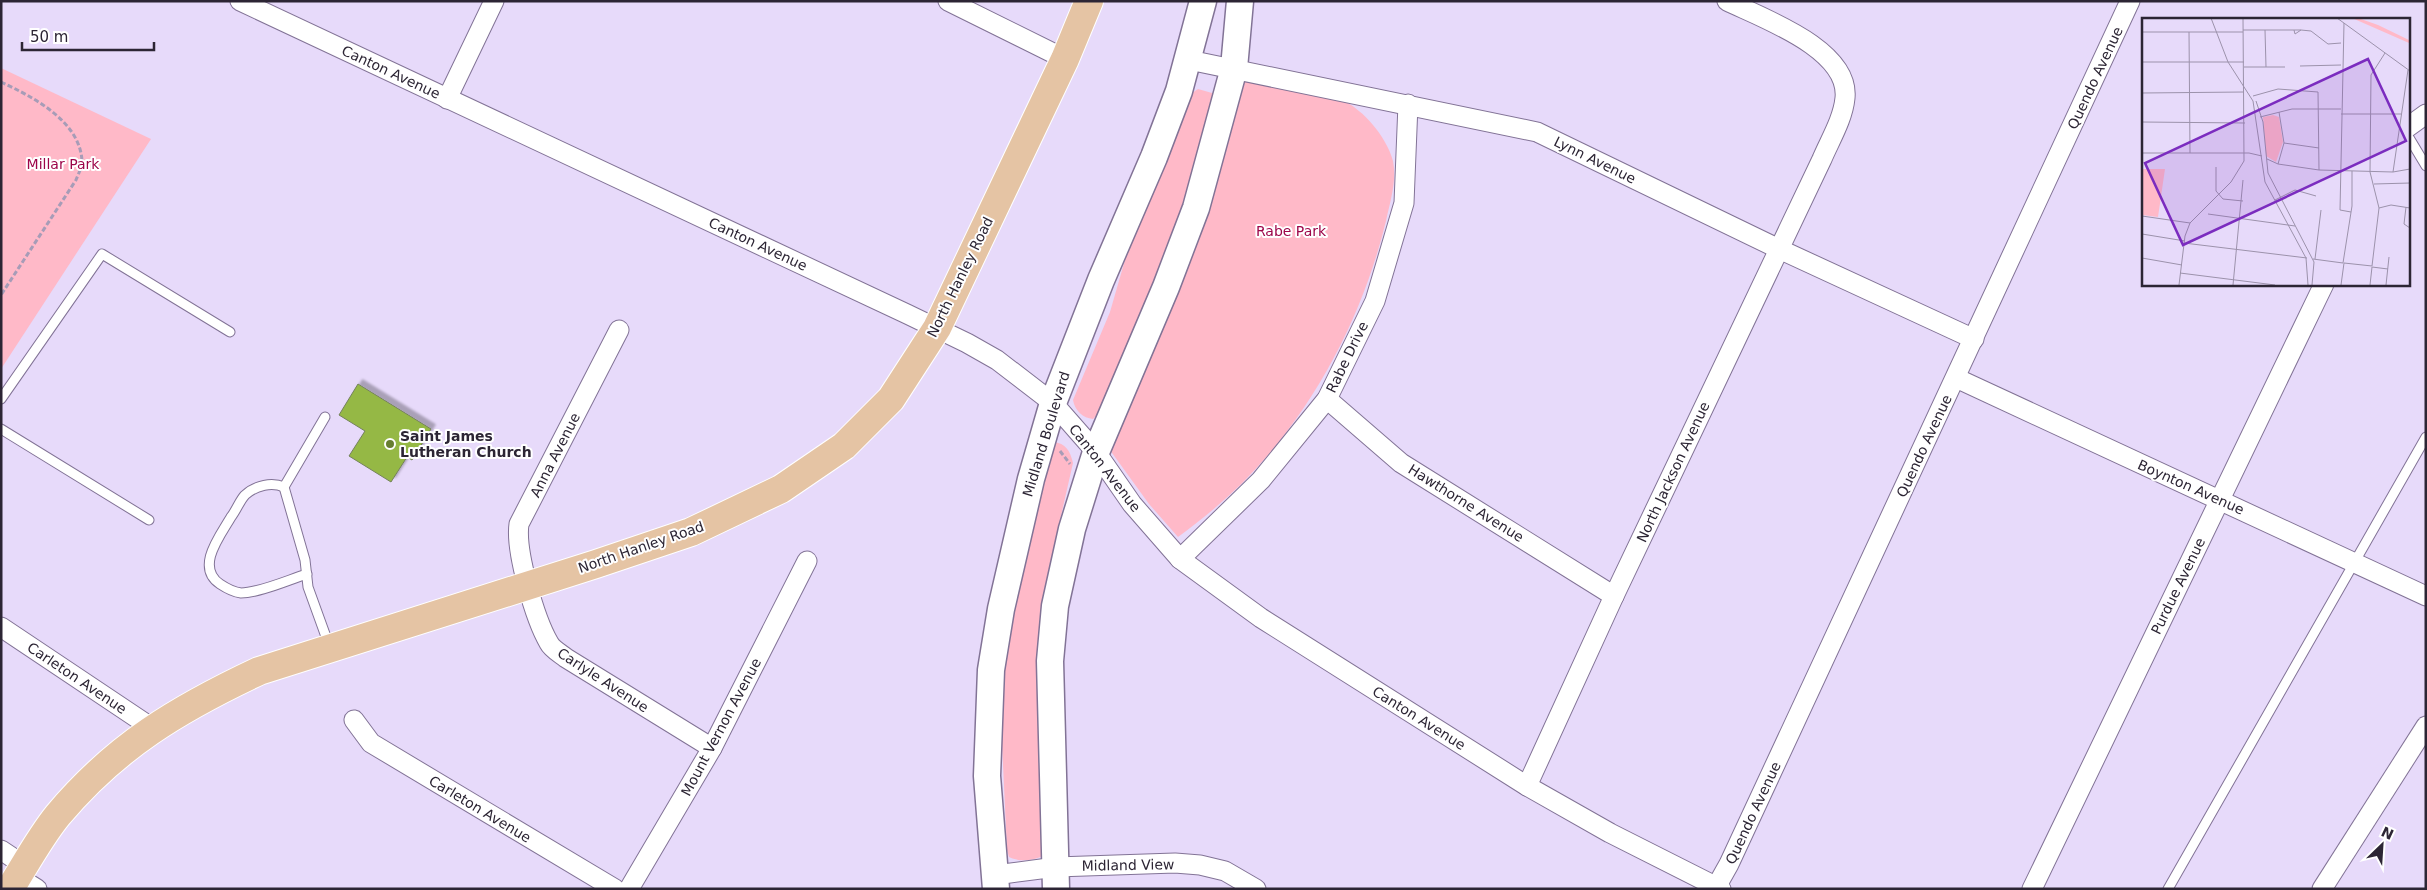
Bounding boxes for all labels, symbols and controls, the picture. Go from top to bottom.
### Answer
inset map [2142,18,2410,285]
scale bar [22,20,155,52]
street label: Quendo Avenue [2064,24,2126,132]
text: 50 m [30,28,68,46]
street label: Canton Avenue [339,42,443,102]
street label: Lynn Avenue [1551,133,1639,187]
park label: Millar Park [27,156,100,172]
street label: Canton Avenue [706,214,810,274]
street label: North Hanley Road [924,214,996,340]
park label: Rabe Park [1256,223,1327,239]
street label: Rabe Drive [1323,319,1371,395]
street label: Midland Boulevard [1019,369,1073,499]
street label: Quendo Avenue [1893,392,1955,500]
street label: North Jackson Avenue [1633,399,1713,545]
street label: Anna Avenue [527,410,583,500]
street label: Canton Avenue [1066,421,1144,515]
place label: Saint James Lutheran Church [400,428,532,460]
marker: Saint James Lutheran Church [384,438,396,450]
street label: Boynton Avenue [2135,456,2247,518]
street label: Hawthorne Avenue [1405,461,1527,545]
street label: North Hanley Road [576,518,706,576]
street label: Purdue Avenue [2148,535,2208,637]
street label: Carleton Avenue [24,639,130,717]
street label: Carlyle Avenue [555,645,651,715]
street label: Mount Vernon Avenue [678,655,764,799]
street label: Canton Avenue [1370,683,1468,753]
street label: Quendo Avenue [1722,759,1784,867]
street label: Carleton Avenue [426,772,534,846]
north arrow [2357,820,2407,870]
text: N [2379,823,2396,843]
street label: Midland View [1081,856,1175,874]

